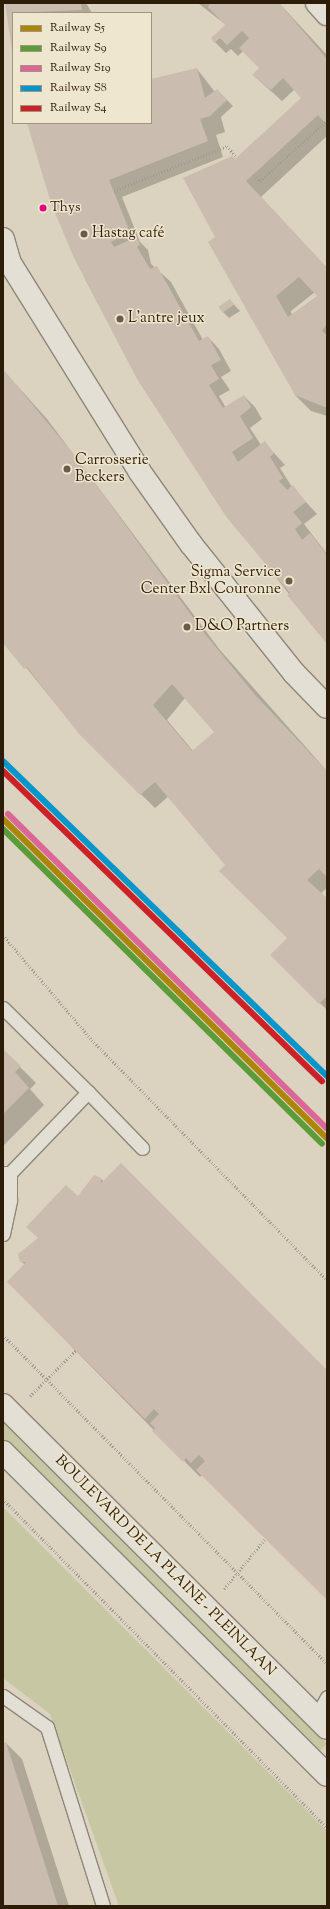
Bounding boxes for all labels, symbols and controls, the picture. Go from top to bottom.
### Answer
legend [12,12,152,124]
text: Railway S5 [50,19,105,37]
text: Railway S9 [50,39,107,57]
text: Railway S19 [50,59,111,77]
text: Railway S8 [50,79,107,97]
text: Railway S4 [50,99,107,117]
place label: Thys [50,200,80,216]
marker: Thys [38,203,48,213]
place label: Hastag café [92,225,165,243]
marker: Hastag café [79,229,89,239]
place label: L'antre jeux [128,310,205,328]
marker: L'antre jeux [115,314,125,324]
place label: Carrosserie Beckers [75,451,149,486]
marker: Carrosserie Beckers [62,464,72,474]
place label: Sigma Service Center Bxl Couronne [141,563,281,598]
marker: Sigma Service Center Bxl Couronne [284,576,294,586]
place label: D&O Partners [195,618,289,636]
marker: D&O Partners [182,622,192,632]
street label: BOULEVARD DE LA PLAINE - PLEINLAAN [51,1452,279,1680]

